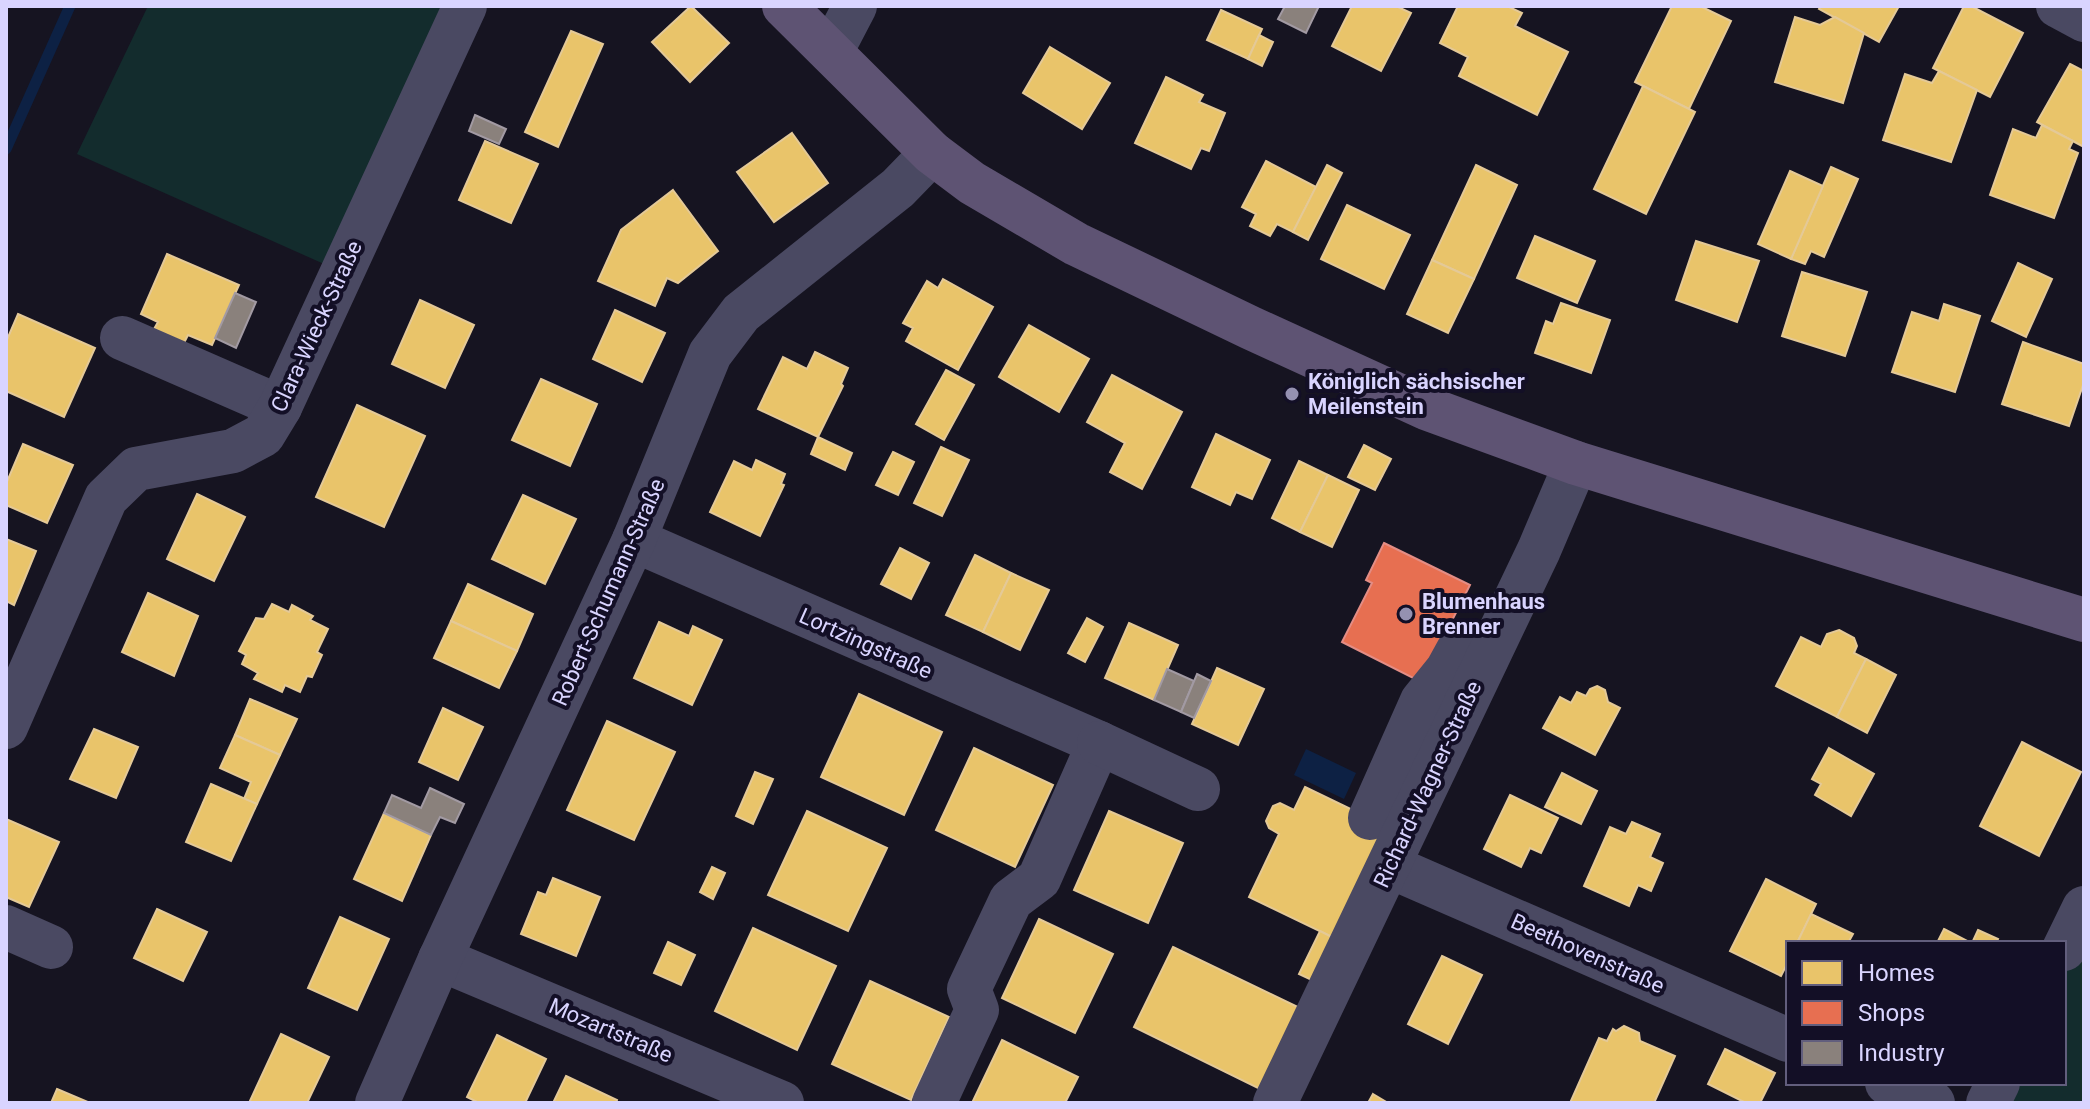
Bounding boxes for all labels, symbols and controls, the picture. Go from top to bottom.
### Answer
street label: Clara-Wieck-Straße [266,237,367,416]
place label: Königlich sächsischer Meilenstein [1308,369,1525,419]
marker: Königlich sächsischer Meilenstein [1283,385,1301,403]
street label: Robert-Schumann-Straße [547,475,670,710]
place label: Blumenhaus Brenner [1422,589,1545,639]
street label: Lortzingstraße [796,603,936,684]
marker: Blumenhaus Brenner [1397,605,1415,623]
street label: Richard-Wagner-Straße [1369,677,1486,891]
street label: Beethovenstraße [1507,908,1668,999]
legend [1786,941,2066,1085]
text: Homes [1858,959,1935,987]
street label: Mozartstraße [545,993,676,1068]
text: Shops [1858,999,1925,1027]
text: Industry [1858,1039,1945,1067]

